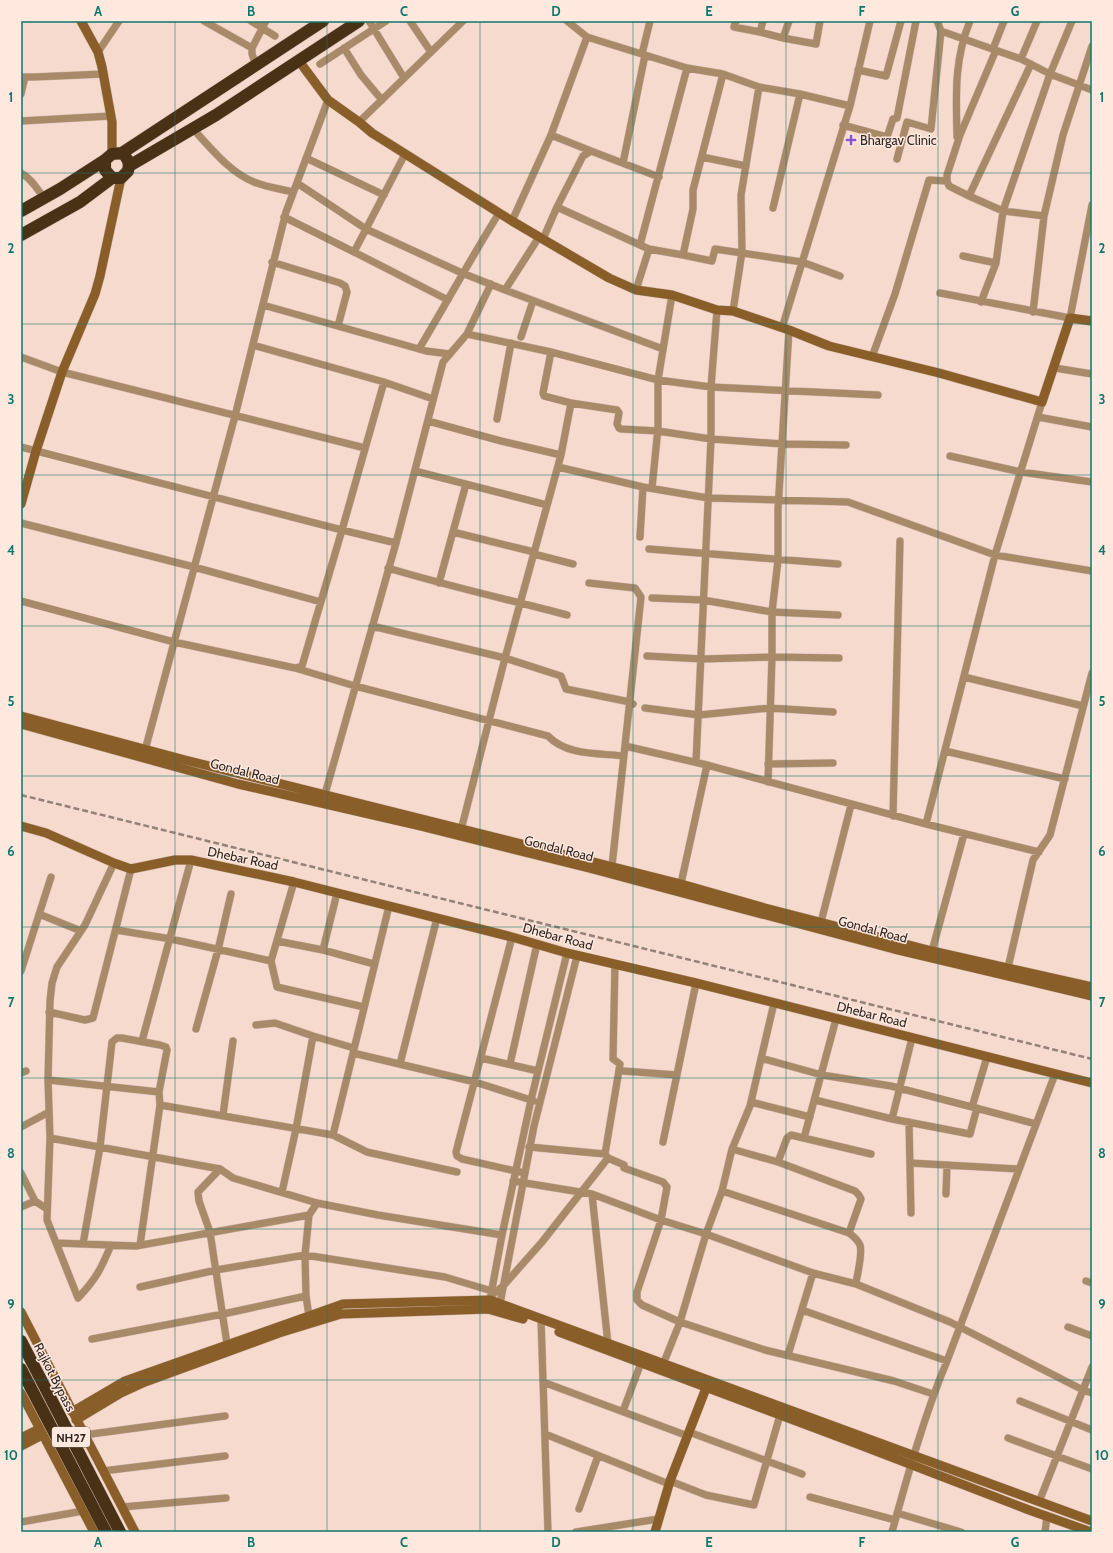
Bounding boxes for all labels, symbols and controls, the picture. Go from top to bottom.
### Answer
text: A [94,3,103,19]
text: B [247,3,255,19]
text: C [400,3,408,19]
text: D [551,3,561,19]
text: E [705,3,713,19]
text: F [859,3,866,19]
text: G [1011,3,1020,19]
text: 1 [9,89,13,105]
text: 1 [1100,89,1104,105]
place label: Bhargav Clinic [860,132,937,148]
marker: Bhargav Clinic [845,134,857,146]
text: 2 [8,240,15,256]
text: 2 [1099,240,1106,256]
text: 3 [7,391,15,407]
text: 3 [1098,391,1106,407]
text: 4 [7,542,15,558]
text: 4 [1098,542,1106,558]
text: 5 [8,693,15,709]
text: 5 [1099,693,1106,709]
street label: Gondal Road [209,755,281,787]
street label: Gondal Road [523,832,595,864]
text: 6 [7,843,15,859]
street label: Dhebar Road [206,843,280,873]
text: 6 [1098,843,1106,859]
street label: Gondal Road [837,912,909,946]
street label: Dhebar Road [521,919,595,953]
text: 7 [8,994,15,1010]
text: 7 [1099,994,1106,1010]
street label: Dhebar Road [835,998,909,1030]
text: 8 [7,1145,15,1161]
text: 8 [1098,1145,1106,1161]
text: 9 [7,1296,15,1312]
text: 9 [1098,1296,1106,1312]
street label: Rajkot Bypass [30,1340,79,1415]
road number: NH27 [52,1427,90,1447]
text: 10 [4,1447,18,1463]
text: 10 [1095,1447,1109,1463]
text: A [94,1534,103,1550]
text: B [247,1534,255,1550]
text: C [400,1534,408,1550]
text: D [551,1534,561,1550]
text: E [705,1534,713,1550]
text: F [859,1534,866,1550]
text: G [1011,1534,1020,1550]

